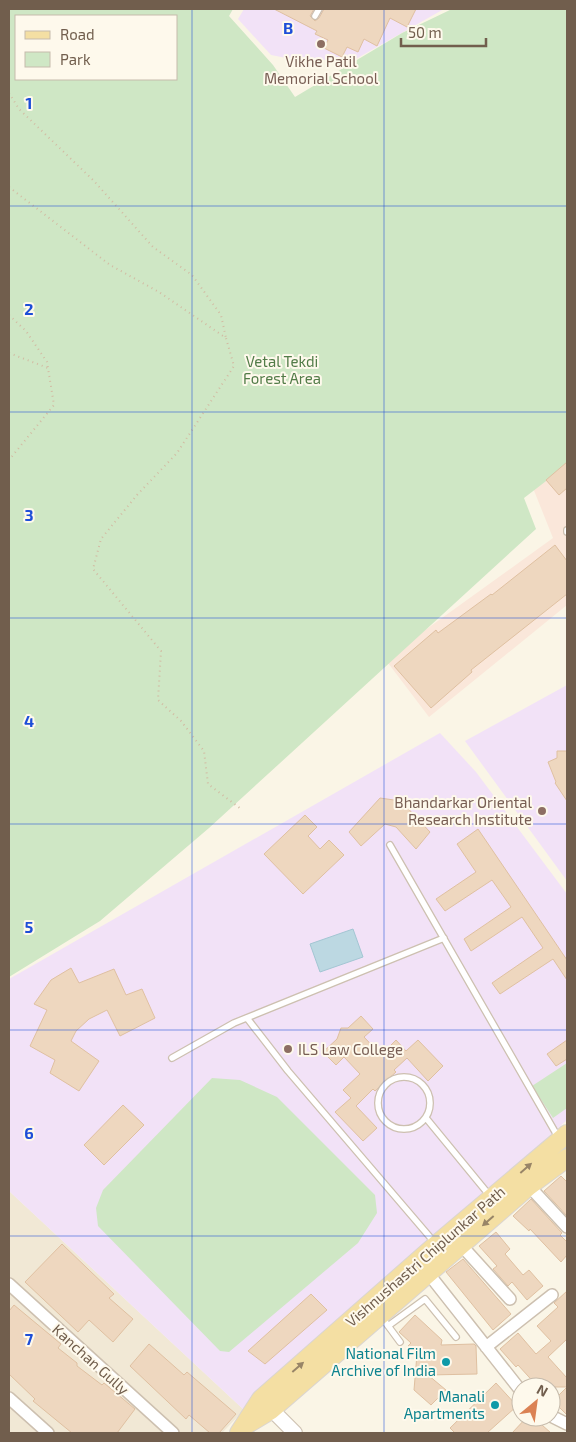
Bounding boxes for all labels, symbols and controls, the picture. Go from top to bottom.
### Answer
legend [15,15,178,80]
scale bar [401,15,486,47]
text: B [283,18,293,37]
text: 50 m [408,23,442,41]
text: Road [60,25,95,43]
marker: Vikhe Patil Memorial School [315,38,327,50]
text: Park [60,50,91,68]
place label: Vikhe Patil Memorial School [264,52,379,87]
text: 1 [26,93,32,112]
text: 2 [24,299,34,318]
park label: Vetal Tekdi Forest Area [243,352,321,387]
text: 3 [24,505,34,524]
text: 4 [24,711,34,730]
place label: Bhandarkar Oriental Research Institute [394,793,533,828]
marker: Bhandarkar Oriental Research Institute [536,805,548,817]
text: 5 [25,917,34,936]
place label: ILS Law College [298,1040,403,1058]
marker: ILS Law College [282,1043,294,1055]
text: 6 [24,1123,34,1142]
one-way arrow [519,1162,531,1174]
street label: Vishnushastri Chiplunkar Path [342,1182,508,1330]
one-way arrow [482,1216,495,1227]
street label: Kanchan Gully [49,1320,133,1398]
text: 7 [25,1329,34,1348]
place label: National Film Archive of India [331,1344,436,1379]
marker: National Film Archive of India [440,1356,452,1368]
one-way arrow [291,1361,303,1373]
north arrow [511,1377,561,1427]
text: N [534,1380,551,1400]
place label: Manali Apartments [404,1387,485,1422]
marker: Manali Apartments [489,1399,501,1411]

